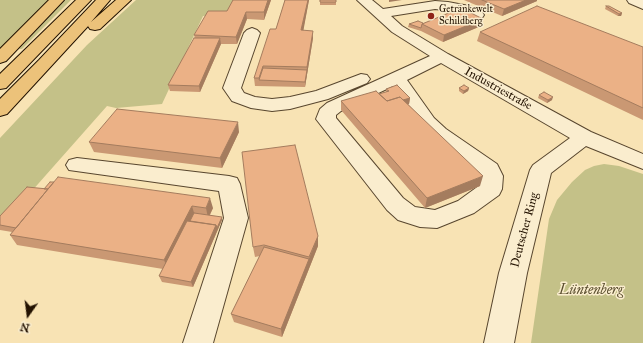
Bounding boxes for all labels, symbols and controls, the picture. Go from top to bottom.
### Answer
place label: Getränkewelt Schildberg [439,4,493,28]
marker: Getränkewelt Schildberg [426,11,436,21]
street label: Industriestraße [462,65,534,113]
street label: Deutscher Ring [508,191,542,269]
park label: Lüntenberg [559,283,623,299]
north arrow [8,295,48,335]
text: N [19,320,31,335]

